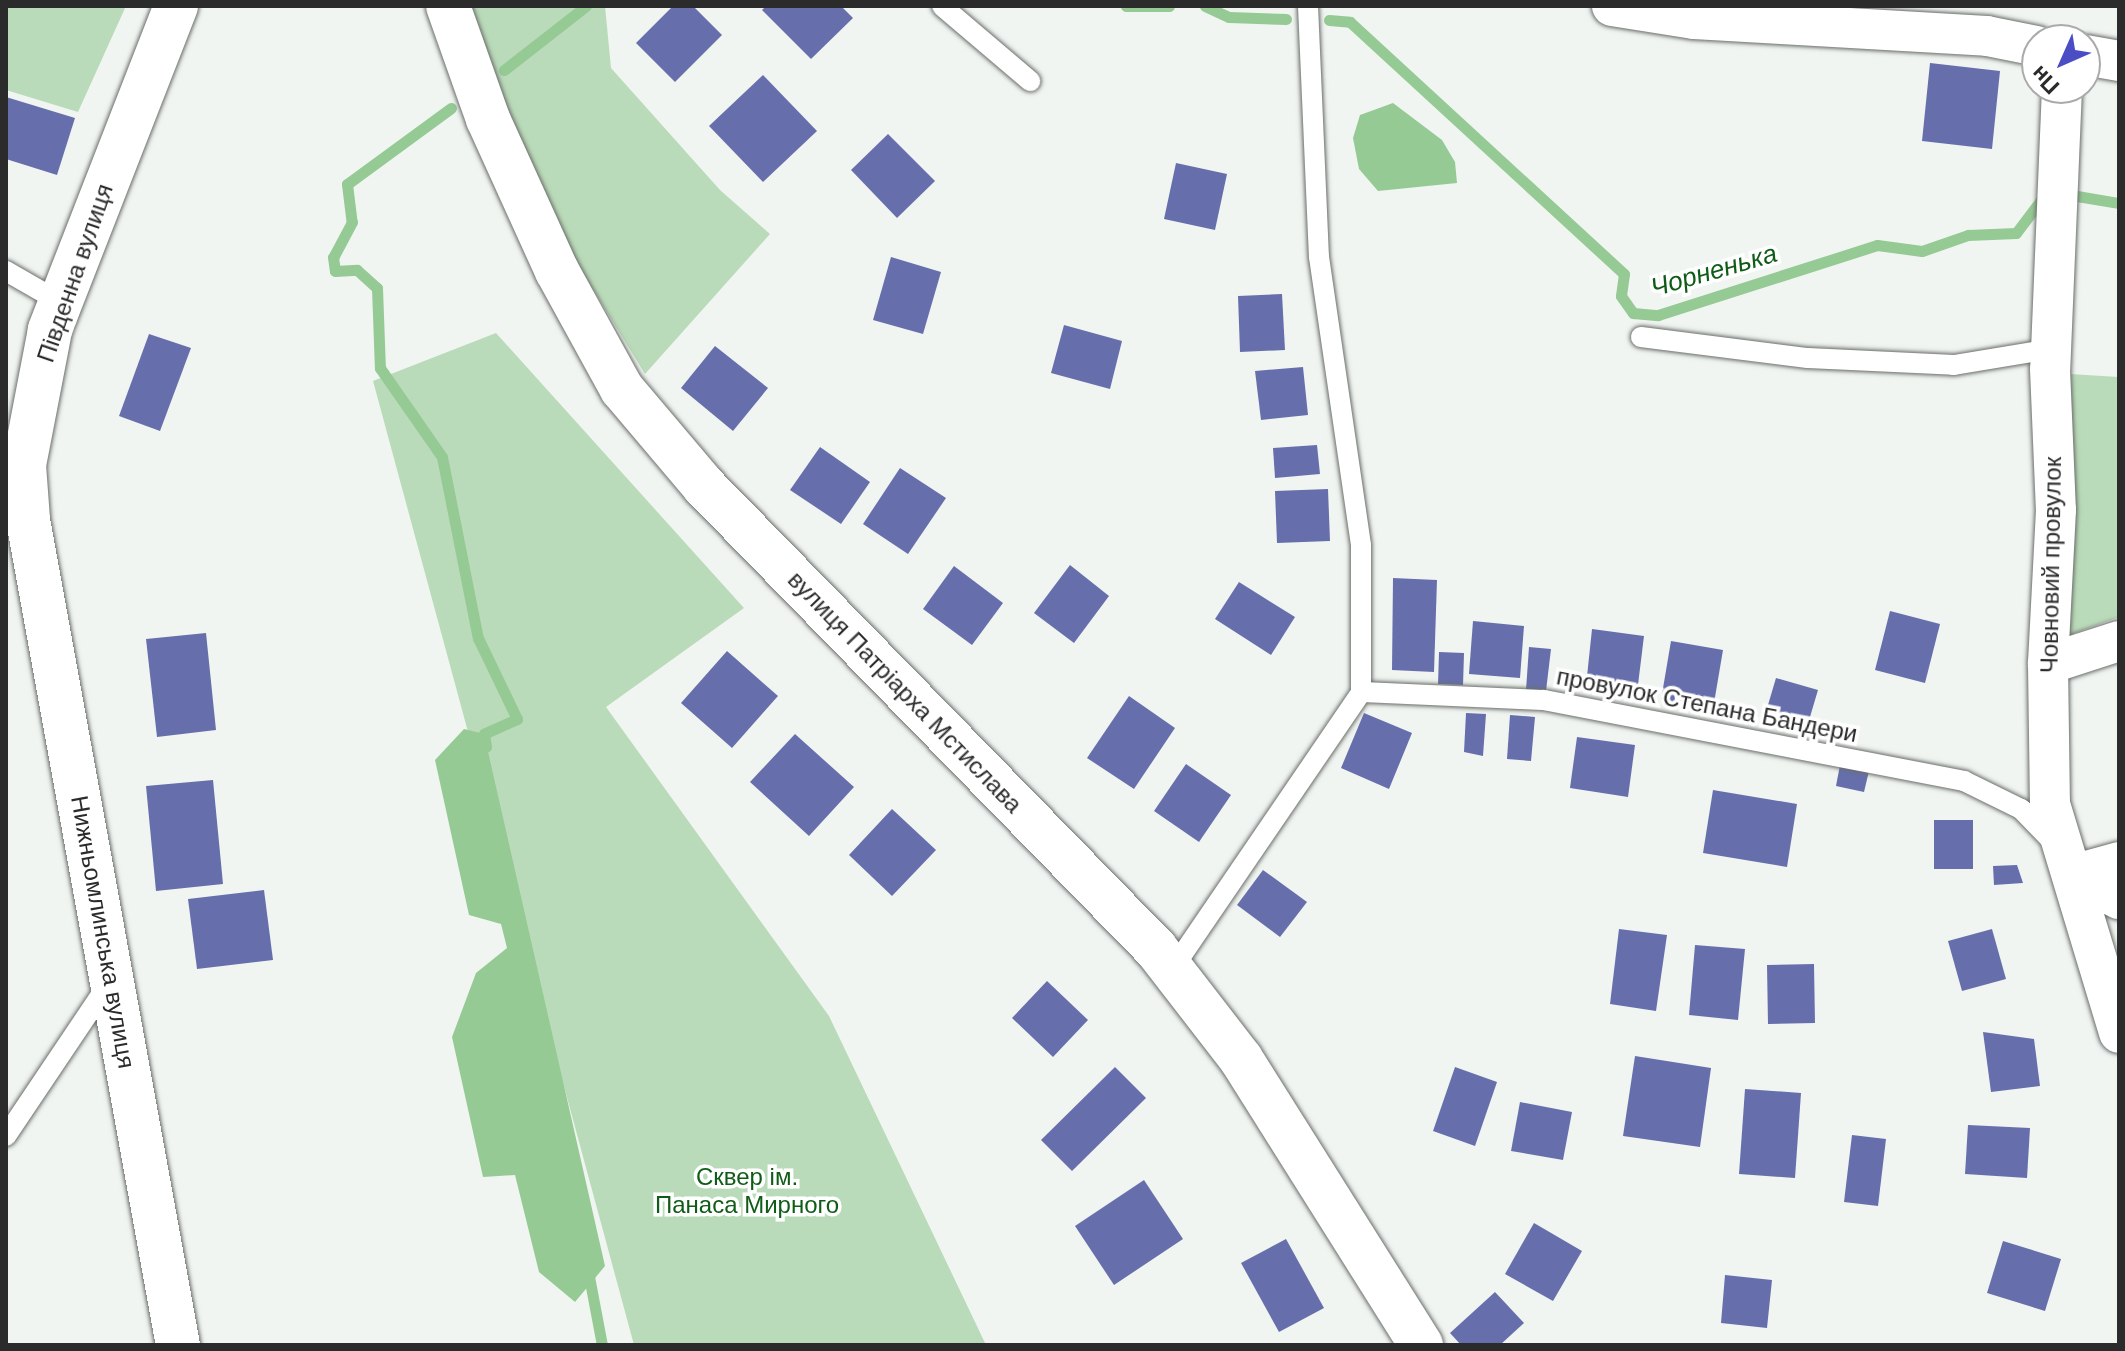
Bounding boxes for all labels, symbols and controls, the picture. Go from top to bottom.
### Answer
north arrow [2021,24,2101,104]
text: Пн [2026,61,2064,99]
street label: Південна вулиця [31,180,119,366]
water label: Чорненька [1647,238,1781,304]
street label: Човновий провулок [2035,457,2067,673]
street label: вулиця Патріарха Мстислава [782,565,1028,819]
street label: провулок Степана Бандери [1554,662,1860,748]
street label: Нижньомлинська вулиця [65,793,141,1071]
park label: Сквер ім. Панаса Мирного [655,1163,839,1219]

